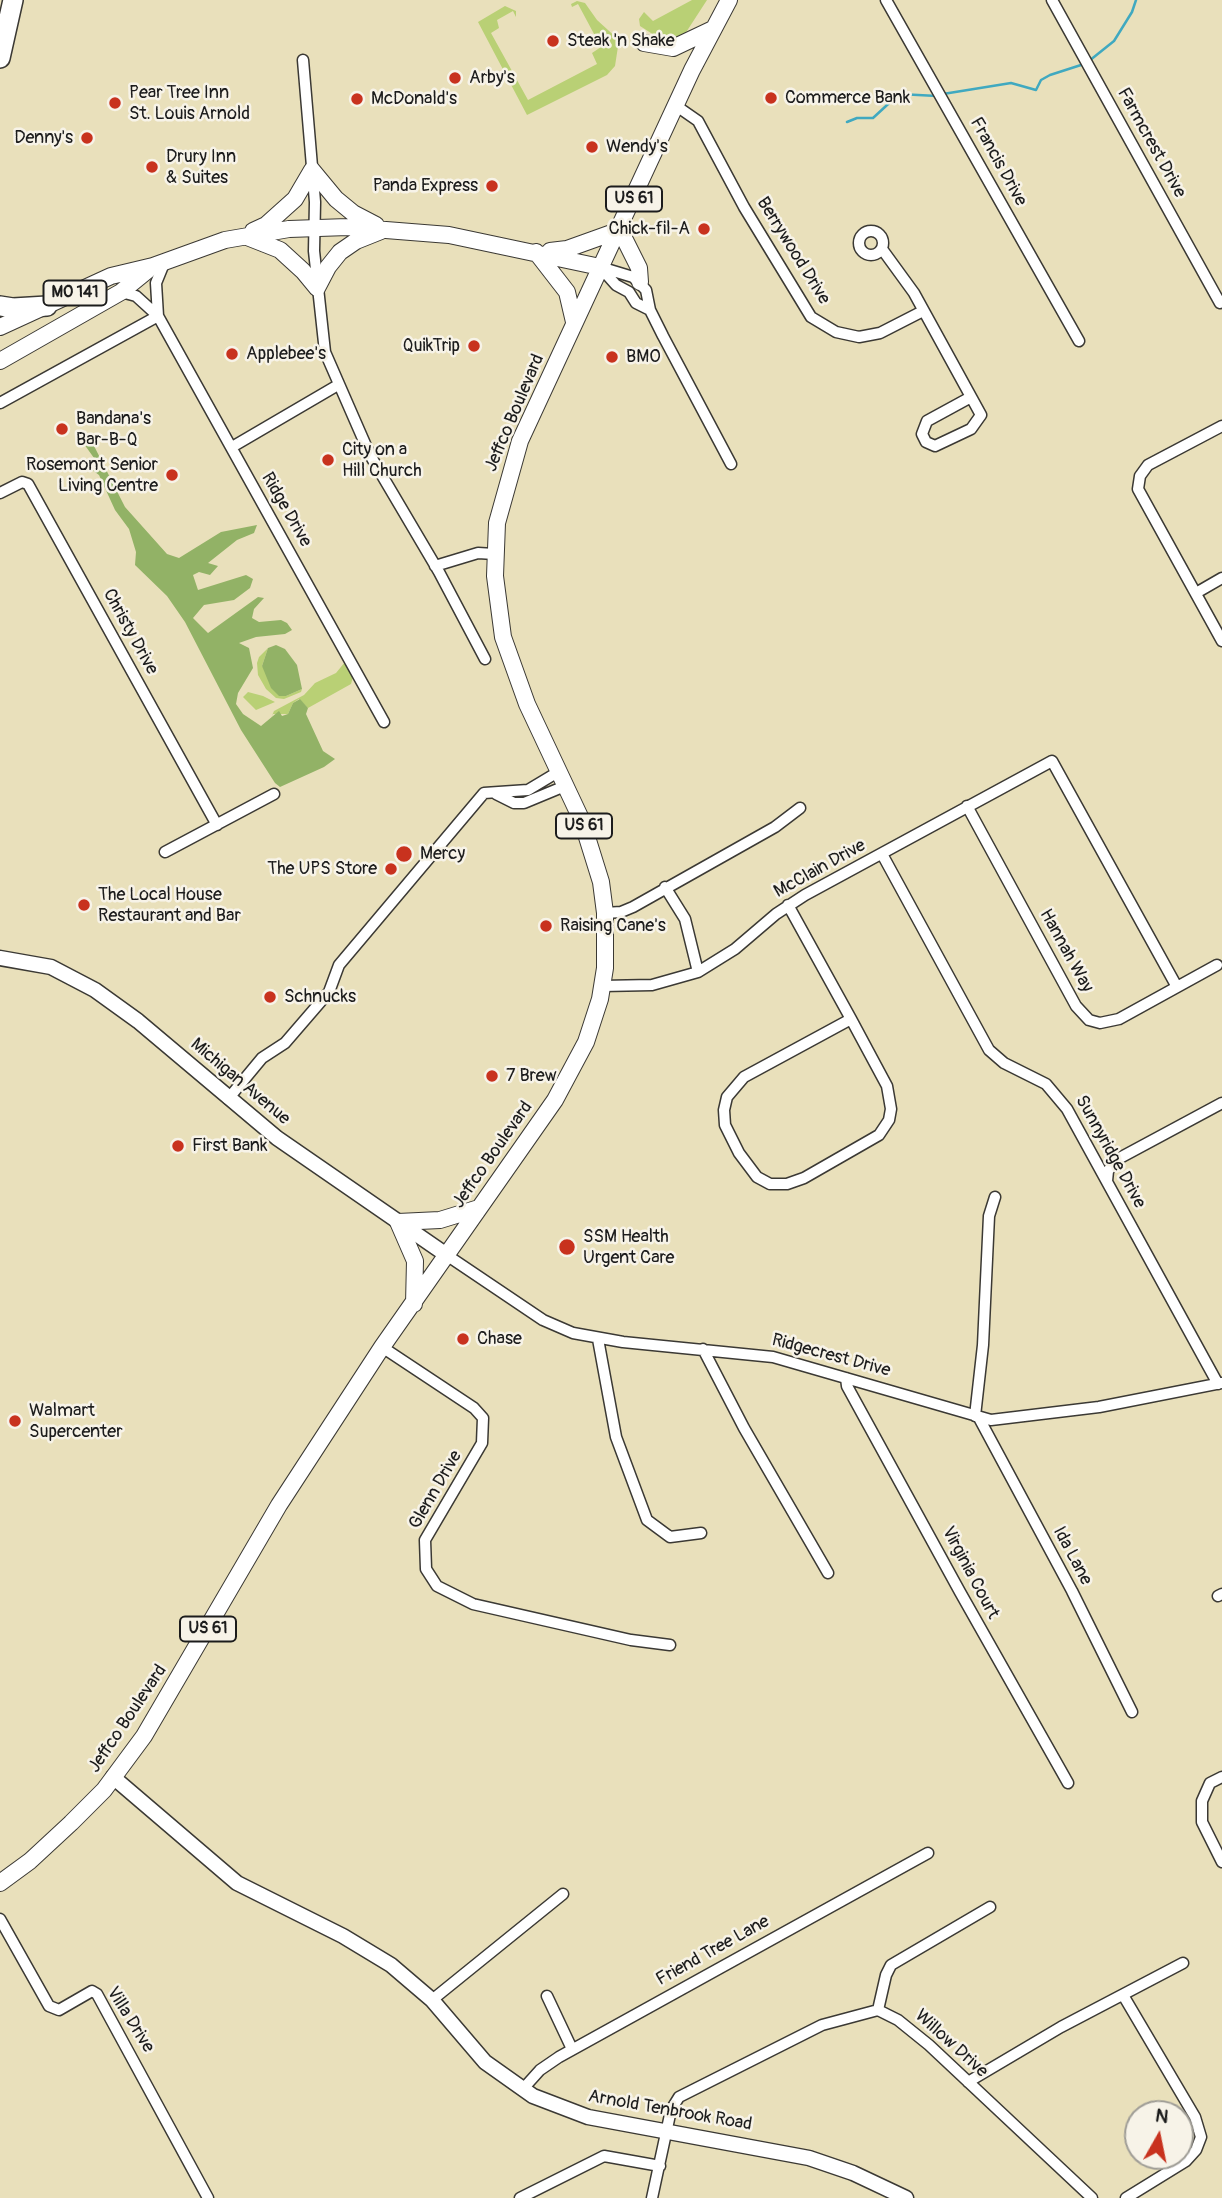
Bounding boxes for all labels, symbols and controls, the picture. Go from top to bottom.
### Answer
place label: Steak 'n Shake [567,30,675,52]
marker: Steak 'n Shake [545,33,561,49]
place label: Arby's [469,67,515,89]
marker: Arby's [447,70,463,86]
place label: Pear Tree Inn St. Louis Arnold [129,82,250,124]
street label: Farmcrest Drive [1112,84,1190,202]
place label: Commerce Bank [785,87,910,109]
place label: McDonald's [371,88,457,110]
marker: Commerce Bank [763,90,779,106]
marker: McDonald's [349,91,365,107]
marker: Pear Tree Inn St. Louis Arnold [107,95,123,111]
street label: Francis Drive [965,114,1031,210]
place label: Denny's [14,127,73,149]
marker: Denny's [79,130,95,146]
place label: Wendy's [606,136,668,158]
marker: Wendy's [584,139,600,155]
place label: Drury Inn & Suites [166,146,236,188]
marker: Drury Inn & Suites [144,159,160,175]
place label: Panda Express [373,175,478,197]
marker: Panda Express [484,178,500,194]
road number: US 61 [606,186,662,211]
street label: Berrywood Drive [751,193,835,309]
place label: Chick-fil-A [609,218,690,240]
marker: Chick-fil-A [696,221,712,237]
road number: MO 141 [43,280,106,306]
place label: QuikTrip [402,335,460,357]
marker: QuikTrip [466,338,482,354]
place label: Applebee's [246,343,326,365]
marker: Applebee's [224,346,240,362]
place label: BMO [626,346,661,368]
marker: BMO [604,349,620,365]
street label: Jeffco Boulevard [481,351,549,475]
place label: Bandana's Bar-B-Q [76,408,151,450]
marker: Bandana's Bar-B-Q [54,421,70,437]
place label: City on a Hill Church [342,439,422,482]
marker: City on a Hill Church [320,452,336,468]
place label: Rosemont Senior Living Centre [26,454,158,496]
marker: Rosemont Senior Living Centre [164,467,180,483]
street label: Ridge Drive [256,469,316,551]
street label: Christy Drive [98,585,162,679]
road number: US 61 [556,814,612,838]
street label: McClain Drive [770,835,870,903]
place label: Mercy [420,843,465,865]
marker: Mercy [394,844,414,864]
place label: The UPS Store [267,858,377,880]
marker: The UPS Store [383,861,399,877]
place label: The Local House Restaurant and Bar [98,884,241,926]
marker: The Local House Restaurant and Bar [76,897,92,913]
street label: Hannah Way [1034,906,1098,996]
place label: Raising Cane's [560,915,666,937]
marker: Raising Cane's [538,918,554,934]
place label: Schnucks [284,986,356,1008]
marker: Schnucks [262,989,278,1005]
street label: Michigan Avenue [186,1034,294,1130]
place label: 7 Brew [506,1065,557,1087]
marker: 7 Brew [484,1068,500,1084]
street label: Sunnyridge Drive [1070,1092,1150,1212]
street label: Jeffco Boulevard [448,1097,538,1213]
place label: First Bank [192,1135,267,1157]
marker: First Bank [170,1138,186,1154]
place label: SSM Health Urgent Care [583,1226,674,1268]
marker: SSM Health Urgent Care [557,1237,577,1257]
place label: Chase [477,1328,522,1350]
street label: Ridgecrest Drive [769,1330,893,1382]
marker: Chase [455,1331,471,1347]
place label: Walmart Supercenter [29,1400,123,1442]
marker: Walmart Supercenter [7,1413,23,1429]
street label: Glenn Drive [405,1447,467,1533]
street label: Virginia Court [937,1523,1003,1623]
street label: Ida Lane [1048,1523,1096,1589]
road number: US 61 [180,1616,236,1642]
street label: Jeffco Boulevard [84,1661,172,1777]
street label: Friend Tree Lane [653,1911,773,1991]
street label: Villa Drive [101,1983,159,2057]
street label: Willow Drive [910,2005,992,2083]
street label: Arnold Tenbrook Road [586,2086,754,2136]
north arrow [1124,2100,1194,2170]
text: N [1154,2103,1170,2129]

